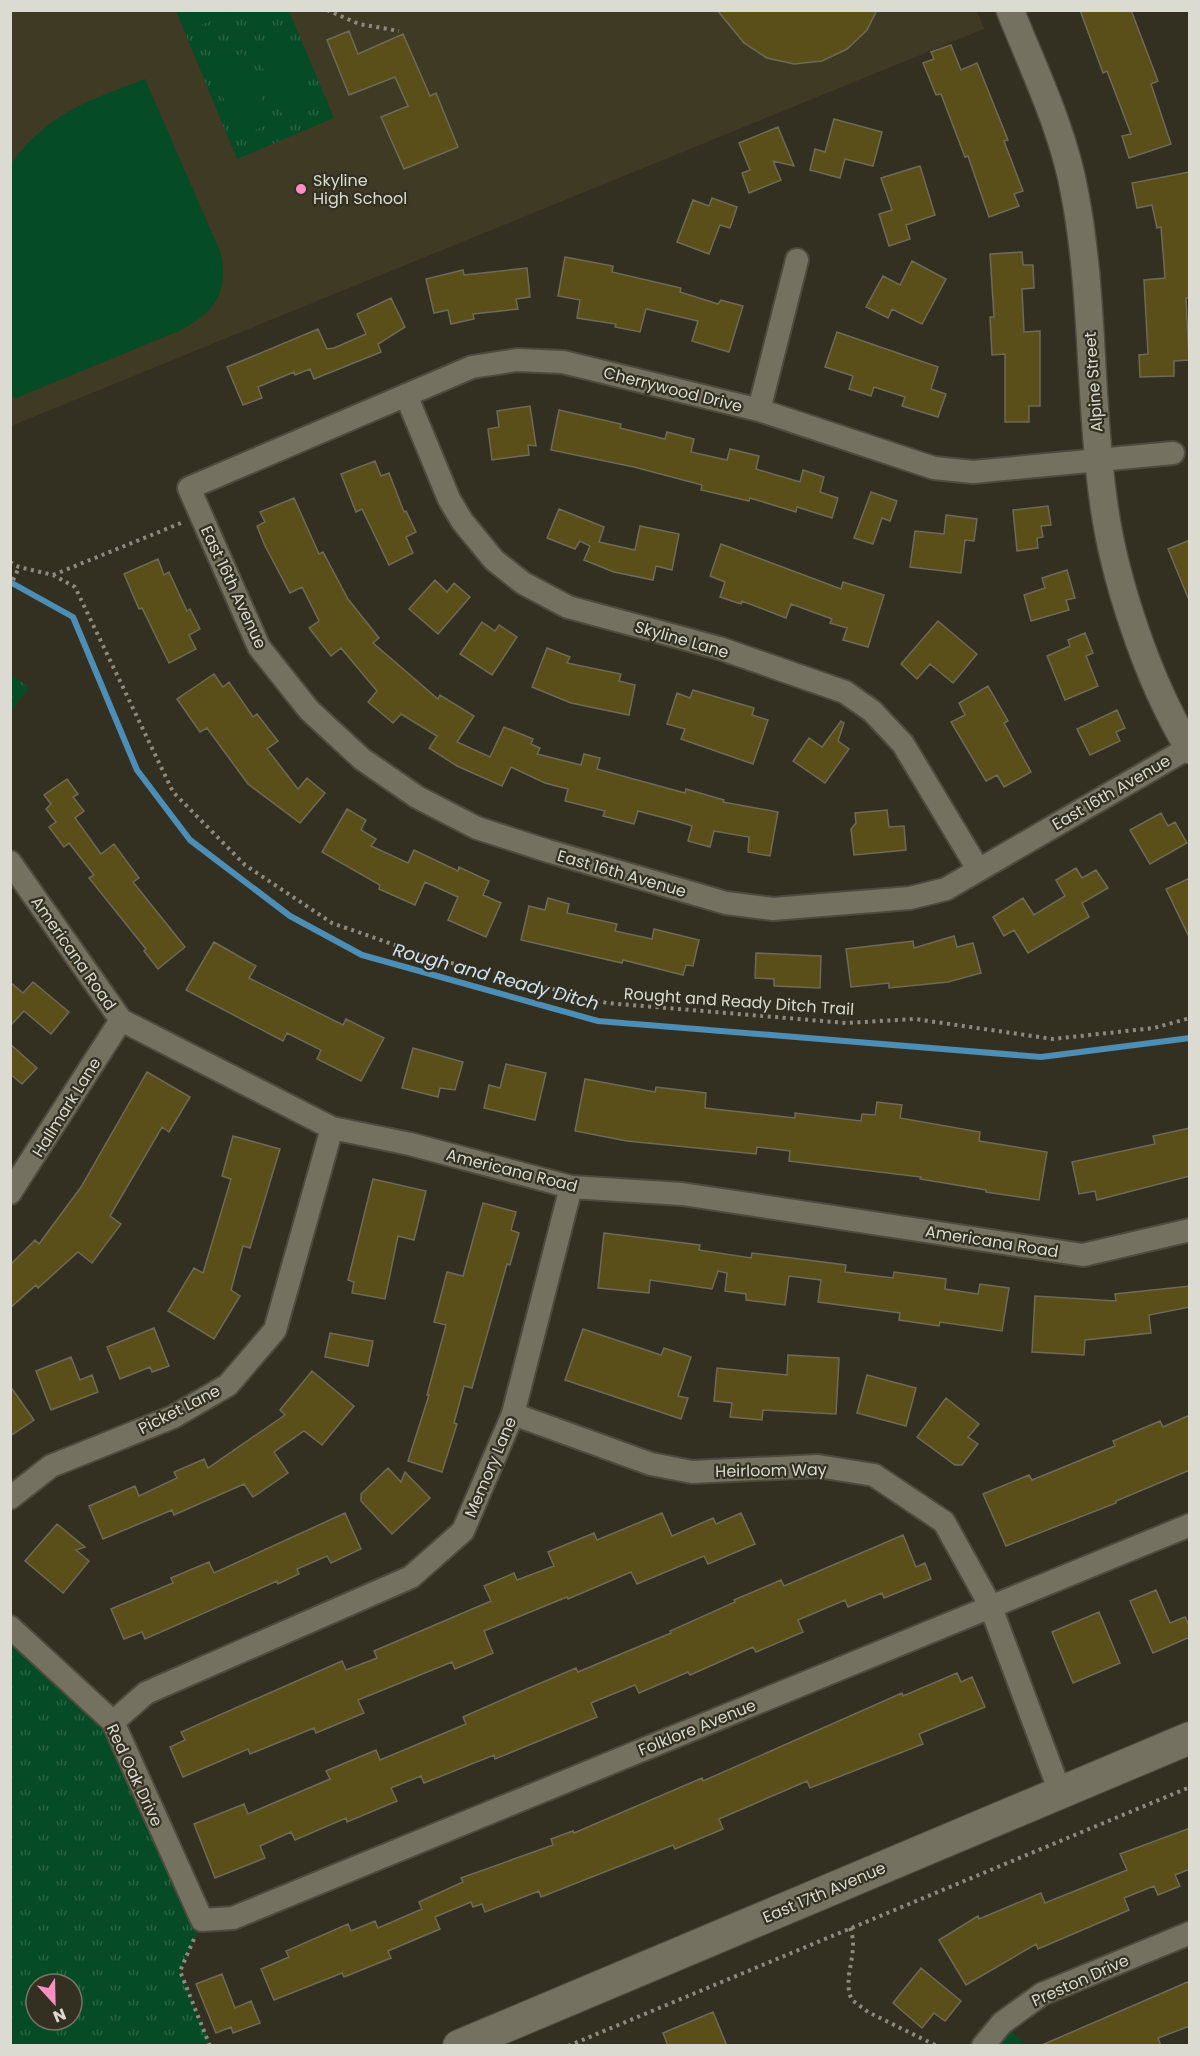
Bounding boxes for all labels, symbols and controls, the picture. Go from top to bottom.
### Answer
place label: Skyline High School [313,169,407,210]
marker: Skyline High School [294,182,308,196]
street label: Alpine Street [1079,331,1108,433]
street label: Cherrywood Drive [601,361,745,418]
street label: East 16th Avenue [195,522,272,652]
street label: Skyline Lane [632,615,732,664]
street label: East 16th Avenue [1048,749,1175,836]
street label: East 16th Avenue [555,844,689,903]
street label: Americana Road [26,892,122,1015]
water label: Rough and Ready Ditch [390,937,602,1016]
street label: Rought and Ready Ditch Trail [623,982,855,1021]
street label: Hallmark Lane [27,1053,106,1161]
street label: Americana Road [444,1143,580,1198]
street label: Americana Road [924,1220,1060,1263]
street label: Picket Lane [134,1379,224,1440]
street label: Memory Lane [459,1413,522,1521]
street label: Heirloom Way [715,1458,827,1483]
street label: Folklore Avenue [635,1693,759,1762]
street label: Red Oak Drive [101,1720,168,1830]
street label: East 17th Avenue [759,1856,889,1929]
street label: Preston Drive [1028,1949,1133,2012]
north arrow [24,1972,84,2032]
text: N [50,2003,69,2028]

